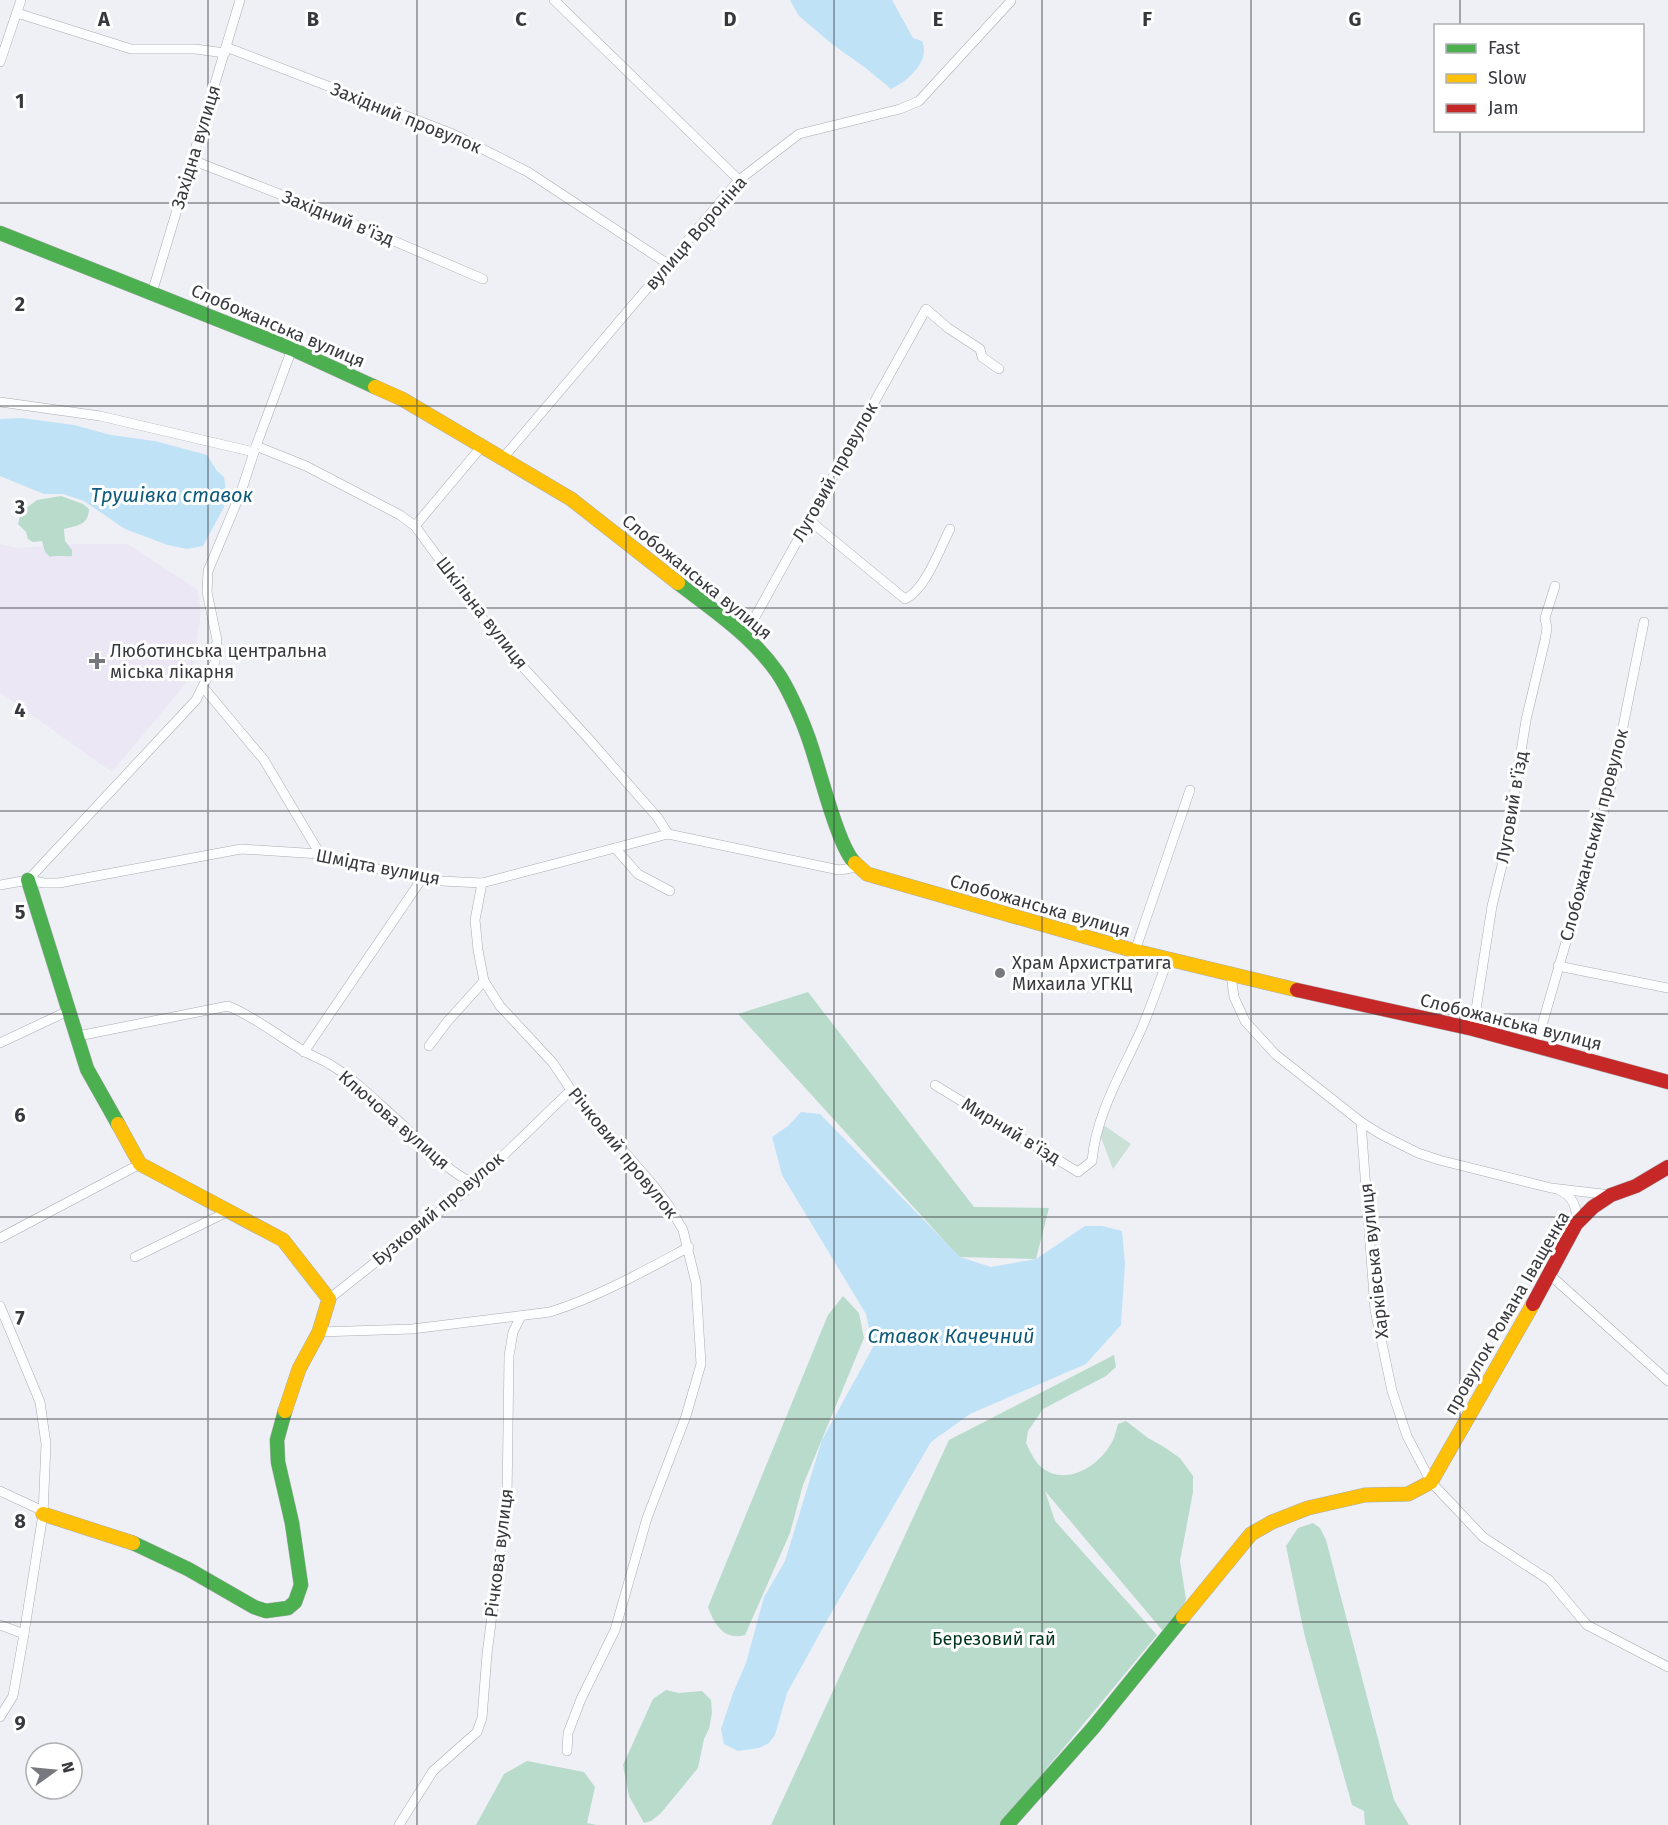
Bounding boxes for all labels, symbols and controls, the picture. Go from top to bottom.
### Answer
text: A [97,7,111,31]
text: B [307,7,319,31]
text: C [515,7,527,31]
text: D [723,7,737,31]
text: E [933,7,943,31]
text: F [1142,7,1152,31]
text: G [1349,7,1361,31]
legend [1434,24,1644,132]
text: Fast [1488,37,1521,59]
text: Slow [1488,67,1527,89]
street label: Західний провулок [327,78,485,159]
street label: Західна вулиця [167,82,225,212]
text: 1 [15,89,25,113]
text: Jam [1488,97,1519,119]
street label: вулиця Вороніна [641,172,751,294]
street label: Західний в'їзд [279,186,397,250]
street label: Слобожанська вулиця [188,279,368,373]
text: 2 [15,292,25,316]
street label: Луговий провулок [788,398,883,545]
water label: Трушівка ставок [91,483,254,507]
text: 3 [14,495,25,519]
street label: Слобожанська вулиця [618,510,776,644]
street label: Шкільна вулиця [431,553,533,673]
place label: Люботинська центральна міська лікарня [110,640,327,683]
marker: Люботинська центральна міська лікарня [88,652,106,670]
text: 4 [14,698,26,722]
street label: Слобожанський провулок [1555,726,1633,944]
street label: Луговий в'їзд [1491,749,1533,865]
street label: Шмідта вулиця [314,844,442,890]
street label: Слобожанська вулиця [947,870,1133,942]
text: 5 [15,900,26,924]
place label: Храм Архистратига Михаила УГКЦ [1012,952,1172,995]
marker: Храм Архистратига Михаила УГКЦ [993,966,1007,980]
street label: Слобожанська вулиця [1418,989,1604,1055]
street label: Ключова вулиця [334,1066,454,1174]
street label: Річковий провулок [563,1083,683,1223]
street label: Мирний в'їзд [958,1093,1064,1169]
text: 6 [14,1103,26,1127]
street label: Бузковий провулок [368,1147,509,1270]
street label: Харківська вулиця [1355,1182,1393,1340]
street label: провулок Романа Іващенка [1440,1207,1574,1419]
text: 7 [15,1306,25,1330]
water label: Ставок Качечний [867,1324,1035,1348]
street label: Річкова вулиця [480,1487,518,1619]
text: 8 [14,1509,26,1533]
park label: Березовий гай [932,1628,1056,1650]
text: 9 [14,1711,26,1735]
north arrow [24,1741,84,1801]
text: N [57,1760,79,1775]

